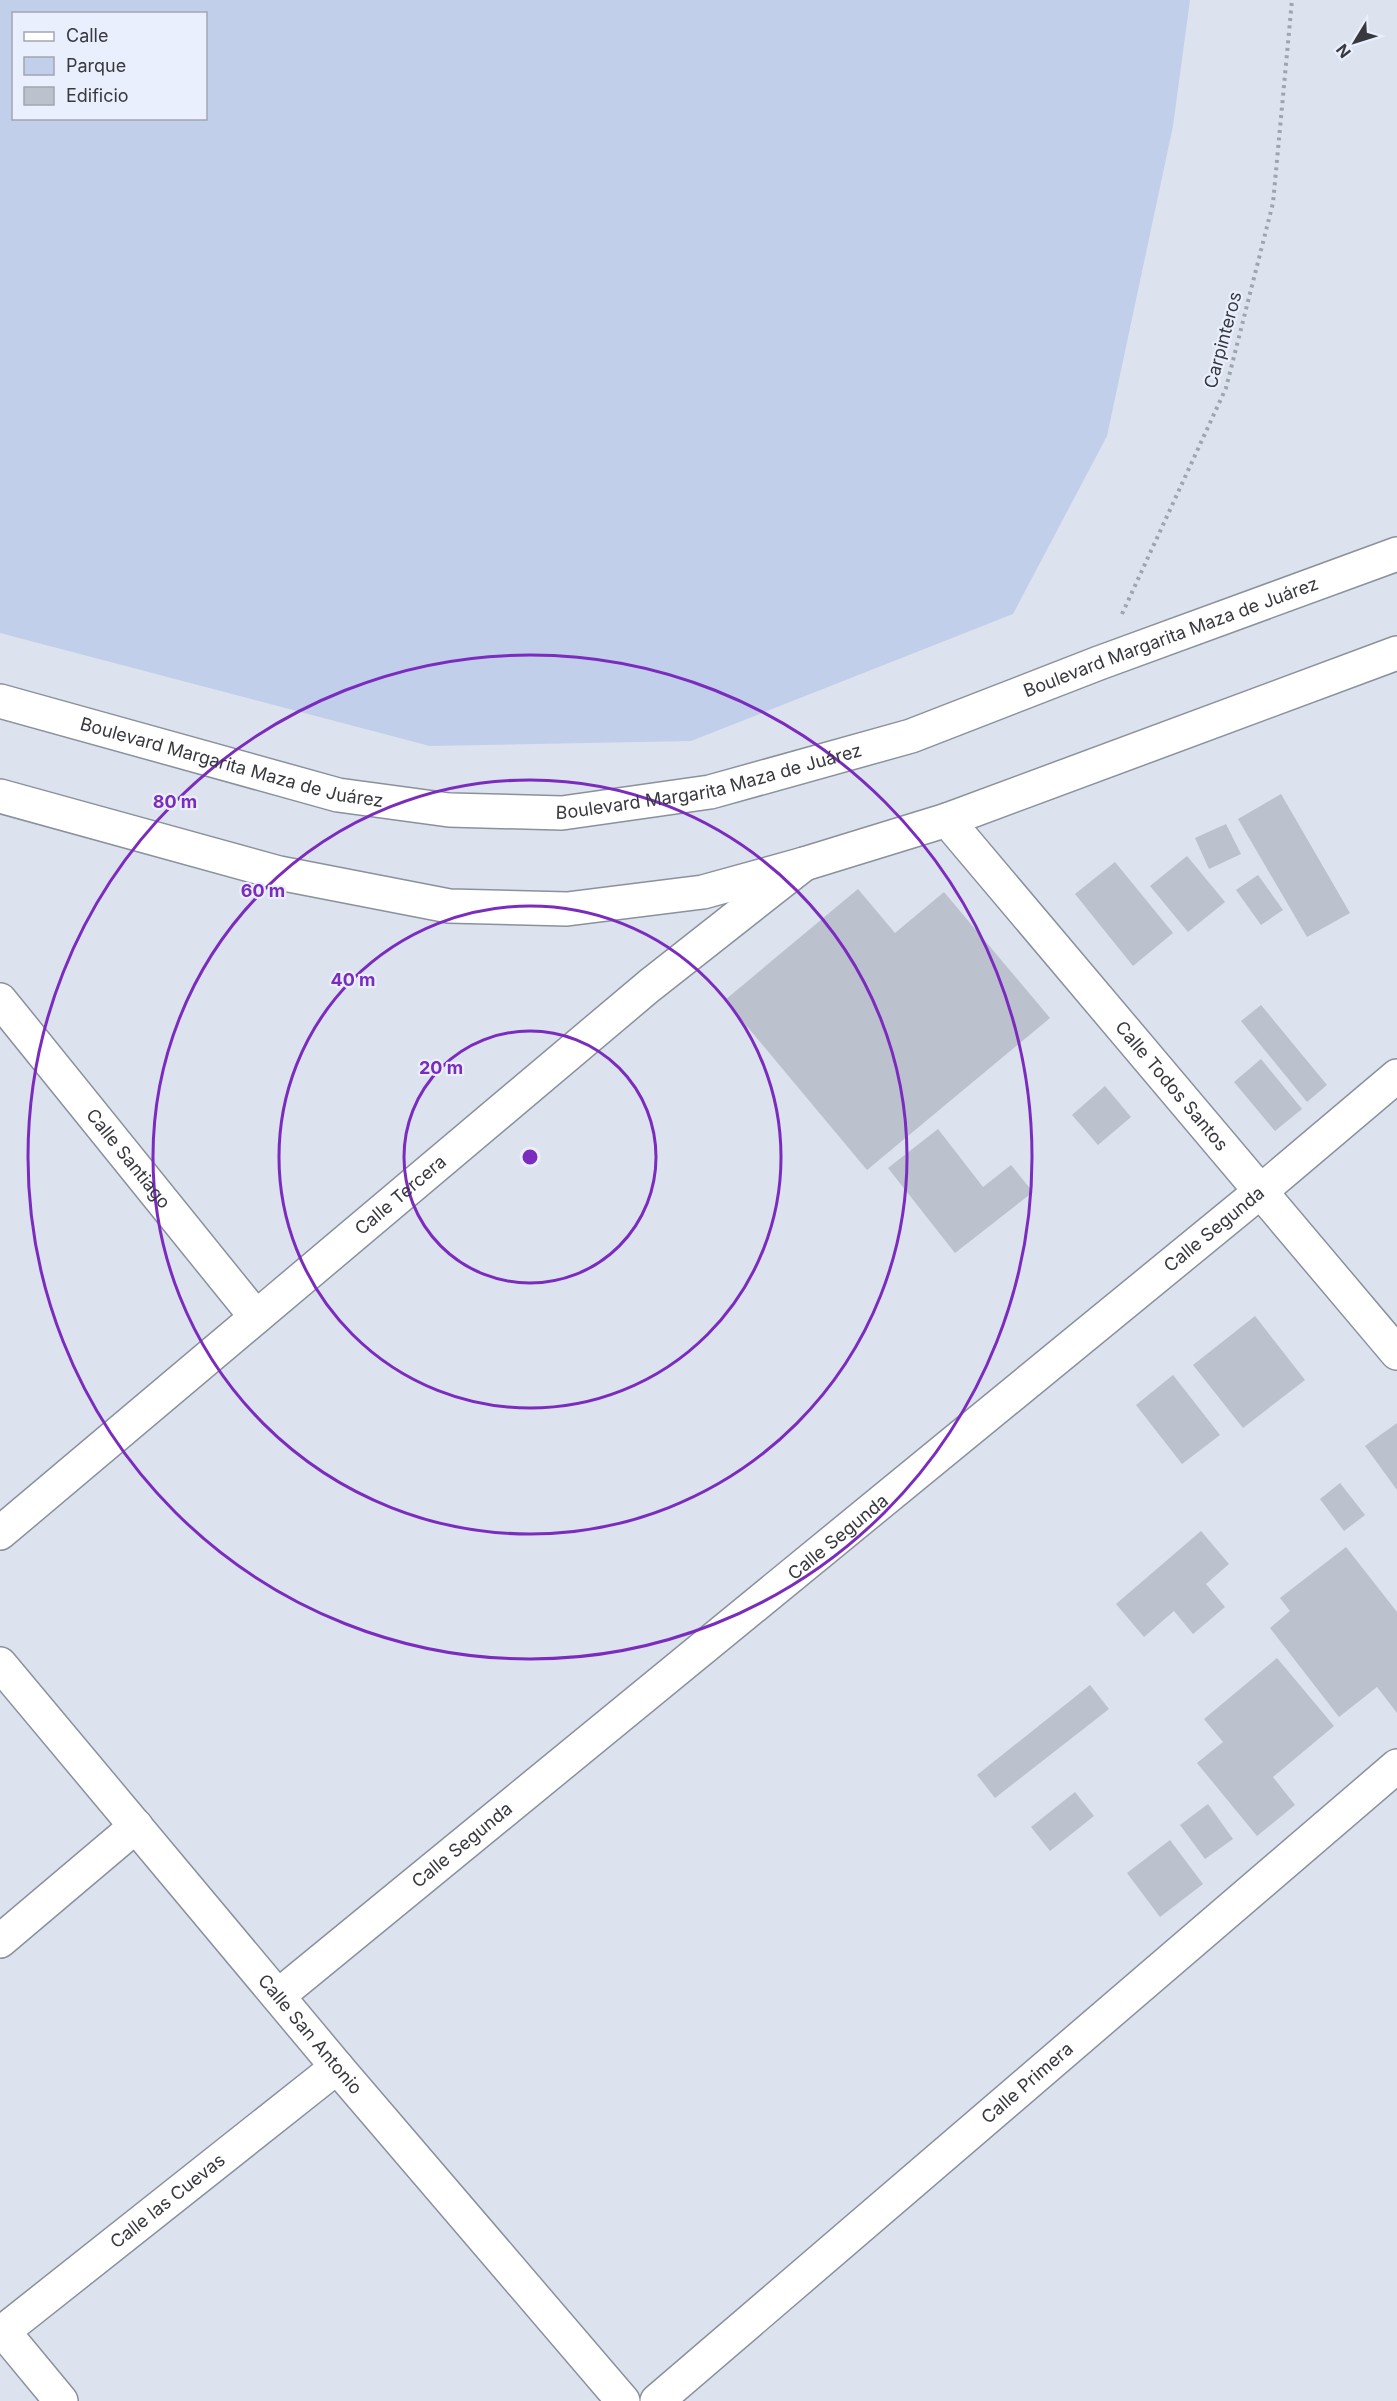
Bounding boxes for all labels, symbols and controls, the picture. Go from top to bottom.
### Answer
legend [12,12,207,120]
north arrow [1325,12,1385,72]
text: Calle [66,25,108,46]
text: N [1332,40,1355,62]
text: Parque [66,55,126,76]
text: Edificio [66,85,129,106]
street label: Carpinteros [1200,289,1246,391]
street label: Boulevard Margarita Maza de Juárez [1020,573,1321,701]
street label: Boulevard Margarita Maza de Juárez [78,713,385,811]
street label: Boulevard Margarita Maza de Juárez [555,739,864,823]
text: 80 m [153,791,197,812]
text: 60 m [241,880,285,901]
text: 40 m [331,969,376,990]
street label: Calle Todos Santos [1111,1016,1233,1155]
text: 20 m [419,1057,463,1078]
street label: Calle Santiago [82,1104,175,1212]
centre of rings [520,1147,540,1167]
street label: Calle Tercera [351,1151,450,1239]
street label: Calle Segunda [1160,1182,1268,1276]
street label: Calle Segunda [784,1490,892,1584]
street label: Calle Segunda [408,1798,516,1892]
street label: Calle San Antonio [254,1970,367,2098]
street label: Calle Primera [977,2038,1077,2128]
street label: Calle las Cuevas [106,2149,229,2252]

